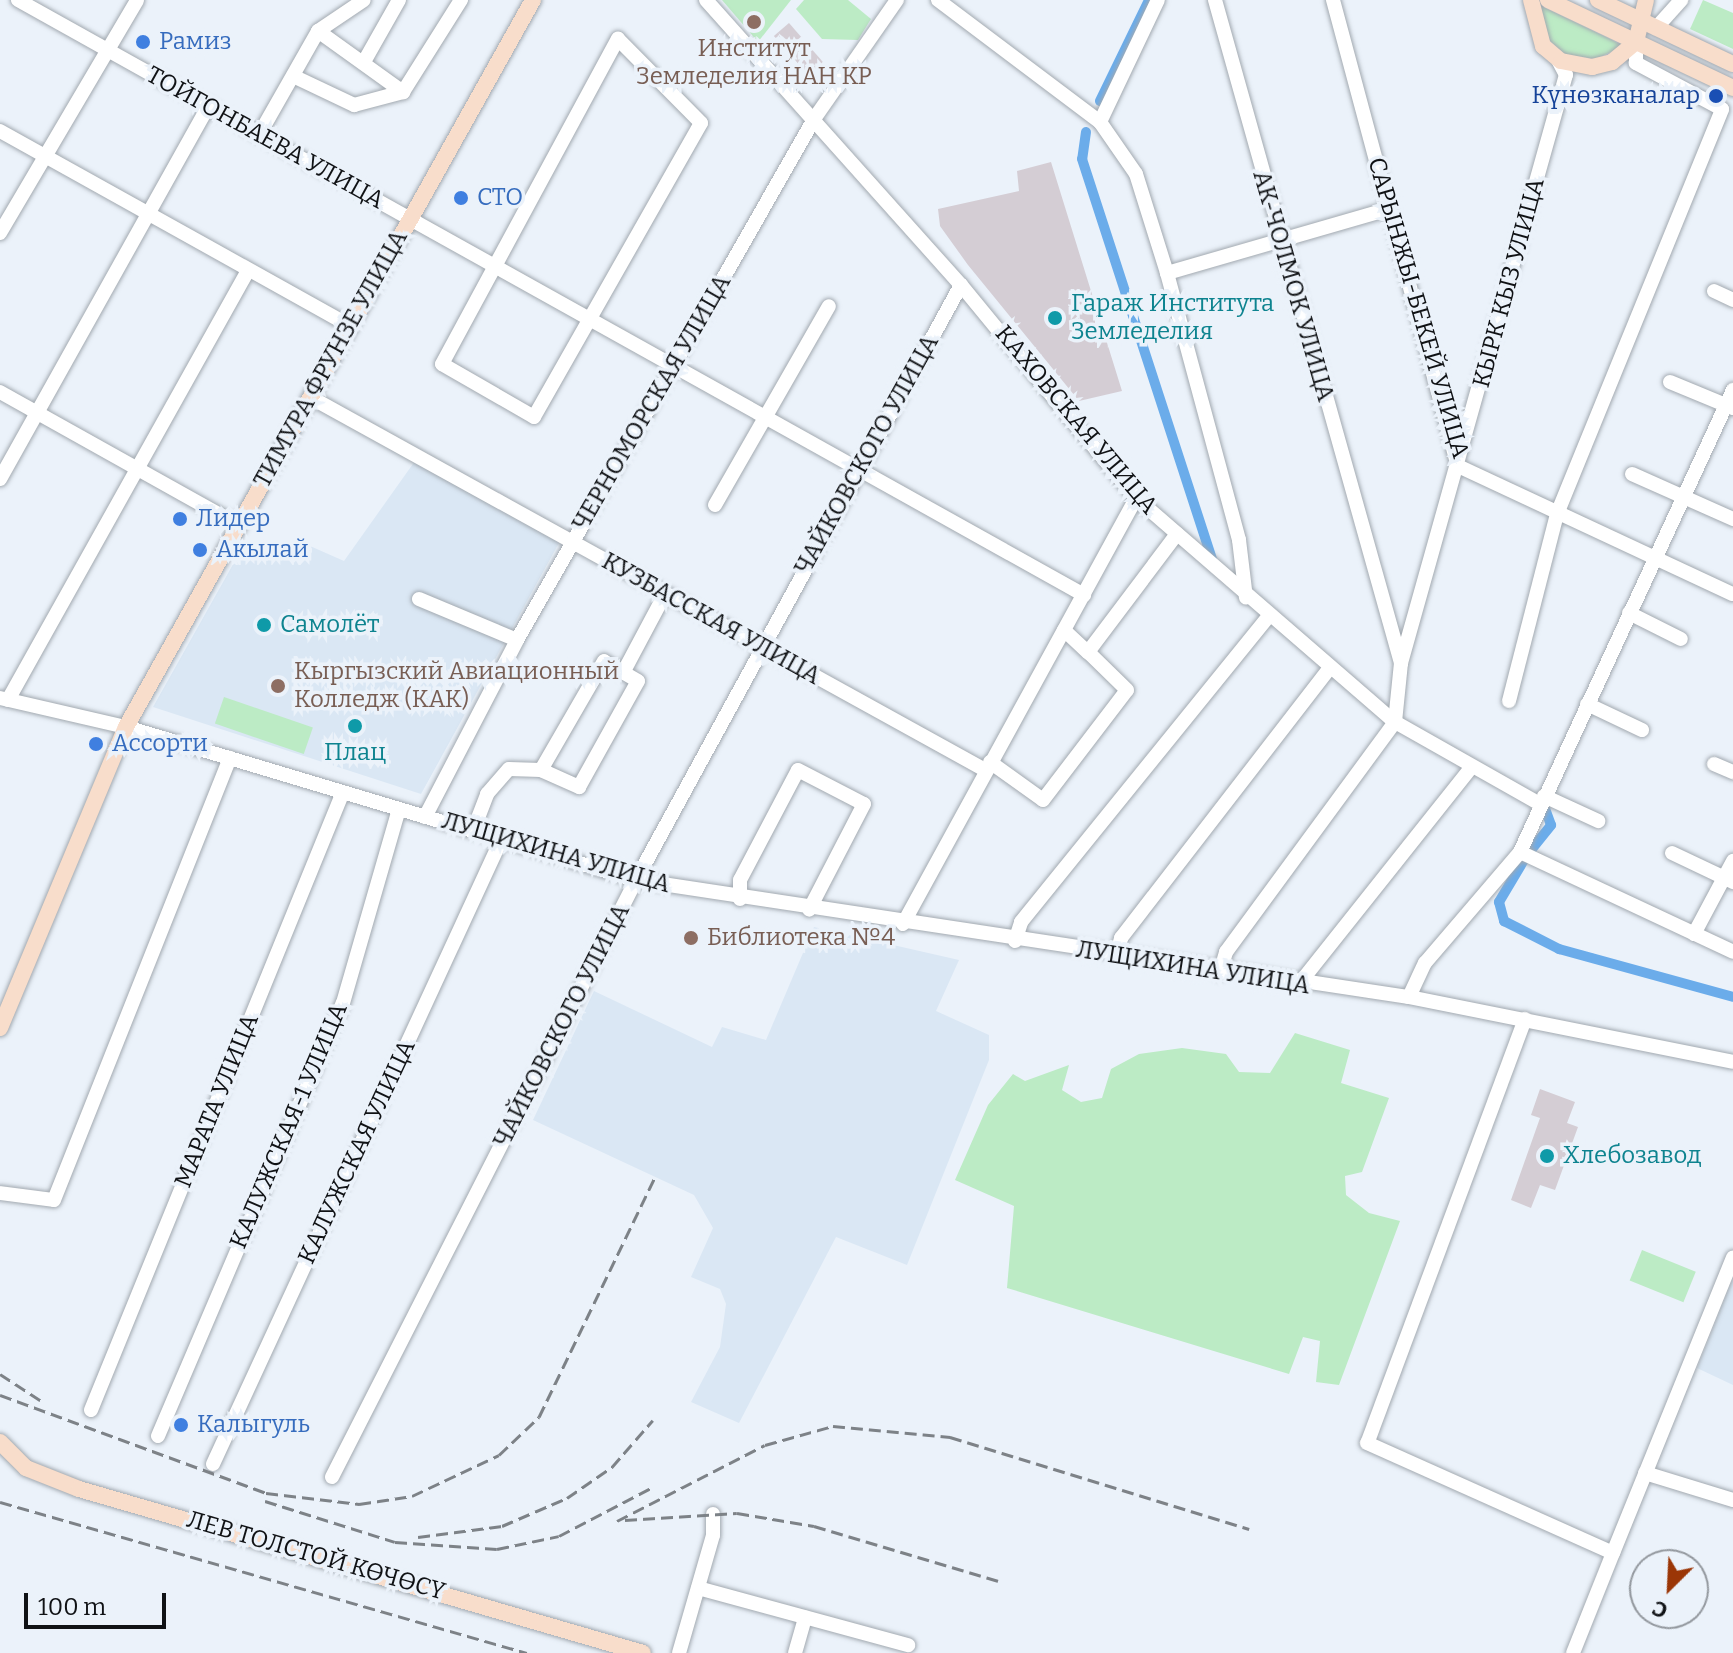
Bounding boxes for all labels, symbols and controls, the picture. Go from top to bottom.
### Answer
marker: Институт Земледелия НАН КР [745,13,763,31]
place label: Рамиз [159,28,232,56]
marker: Рамиз [134,33,152,51]
place label: Институт Земледелия НАН КР [636,35,872,91]
street label: ТОЙГОНБАЕВА УЛИЦА [141,61,389,215]
place label: Күнөзканалар [1532,82,1700,110]
marker: Күнөзканалар [1707,87,1725,105]
street label: САРЫНЖЫ-БЕКЕЙ УЛИЦА [1361,154,1475,462]
street label: АК-ЧОЛМОК УЛИЦА [1246,167,1340,405]
street label: КЫРК КЫЗ УЛИЦА [1467,175,1551,391]
place label: СТО [477,184,523,212]
marker: СТО [452,189,470,207]
street label: ТИМУРА ФРУНЗЕ УЛИЦА [248,225,414,493]
street label: ЧЕРНОМОРСКАЯ УЛИЦА [567,270,737,536]
place label: Гараж Института Земледелия [1071,290,1274,346]
marker: Гараж Института Земледелия [1046,309,1064,327]
street label: КАХОВСКАЯ УЛИЦА [989,320,1163,520]
street label: ЧАЙКОВСКОГО УЛИЦА [789,330,945,580]
place label: Лидер [196,505,270,533]
marker: Лидер [171,510,189,528]
place label: Акылай [216,536,309,564]
marker: Акылай [191,541,209,559]
street label: КУЗБАССКАЯ УЛИЦА [597,547,825,691]
place label: Самолёт [280,611,379,639]
marker: Самолёт [255,616,273,634]
place label: Кыргызский Авиационный Колледж (КАК) [294,658,619,714]
marker: Кыргызский Авиационный Колледж (КАК) [269,677,287,695]
marker: Плац [346,717,364,735]
place label: Ассорти [112,730,208,758]
marker: Ассорти [87,735,105,753]
place label: Плац [324,739,386,767]
street label: ЛУЩИХИНА УЛИЦА [438,807,674,899]
street label: ЧАЙКОВСКОГО УЛИЦА [488,899,636,1153]
place label: Библиотека №4 [707,924,895,952]
marker: Библиотека №4 [682,929,700,947]
street label: ЛУЩИХИНА УЛИЦА [1074,935,1312,1001]
street label: КАЛУЖСКАЯ-1 УЛИЦА [224,999,354,1253]
street label: МАРАТА УЛИЦА [169,1010,265,1192]
street label: КАЛУЖСКАЯ УЛИЦА [292,1035,422,1269]
place label: Хлебозавод [1563,1142,1702,1170]
marker: Хлебозавод [1538,1147,1556,1165]
place label: Калыгуль [197,1411,310,1439]
marker: Калыгуль [172,1416,190,1434]
street label: ЛЕВ ТОЛСТОЙ КӨЧӨСҮ [184,1505,448,1607]
north arrow [1629,1549,1709,1629]
scale bar [28,1577,170,1627]
text: 100 m [38,1593,106,1621]
text: С [1648,1594,1672,1625]

